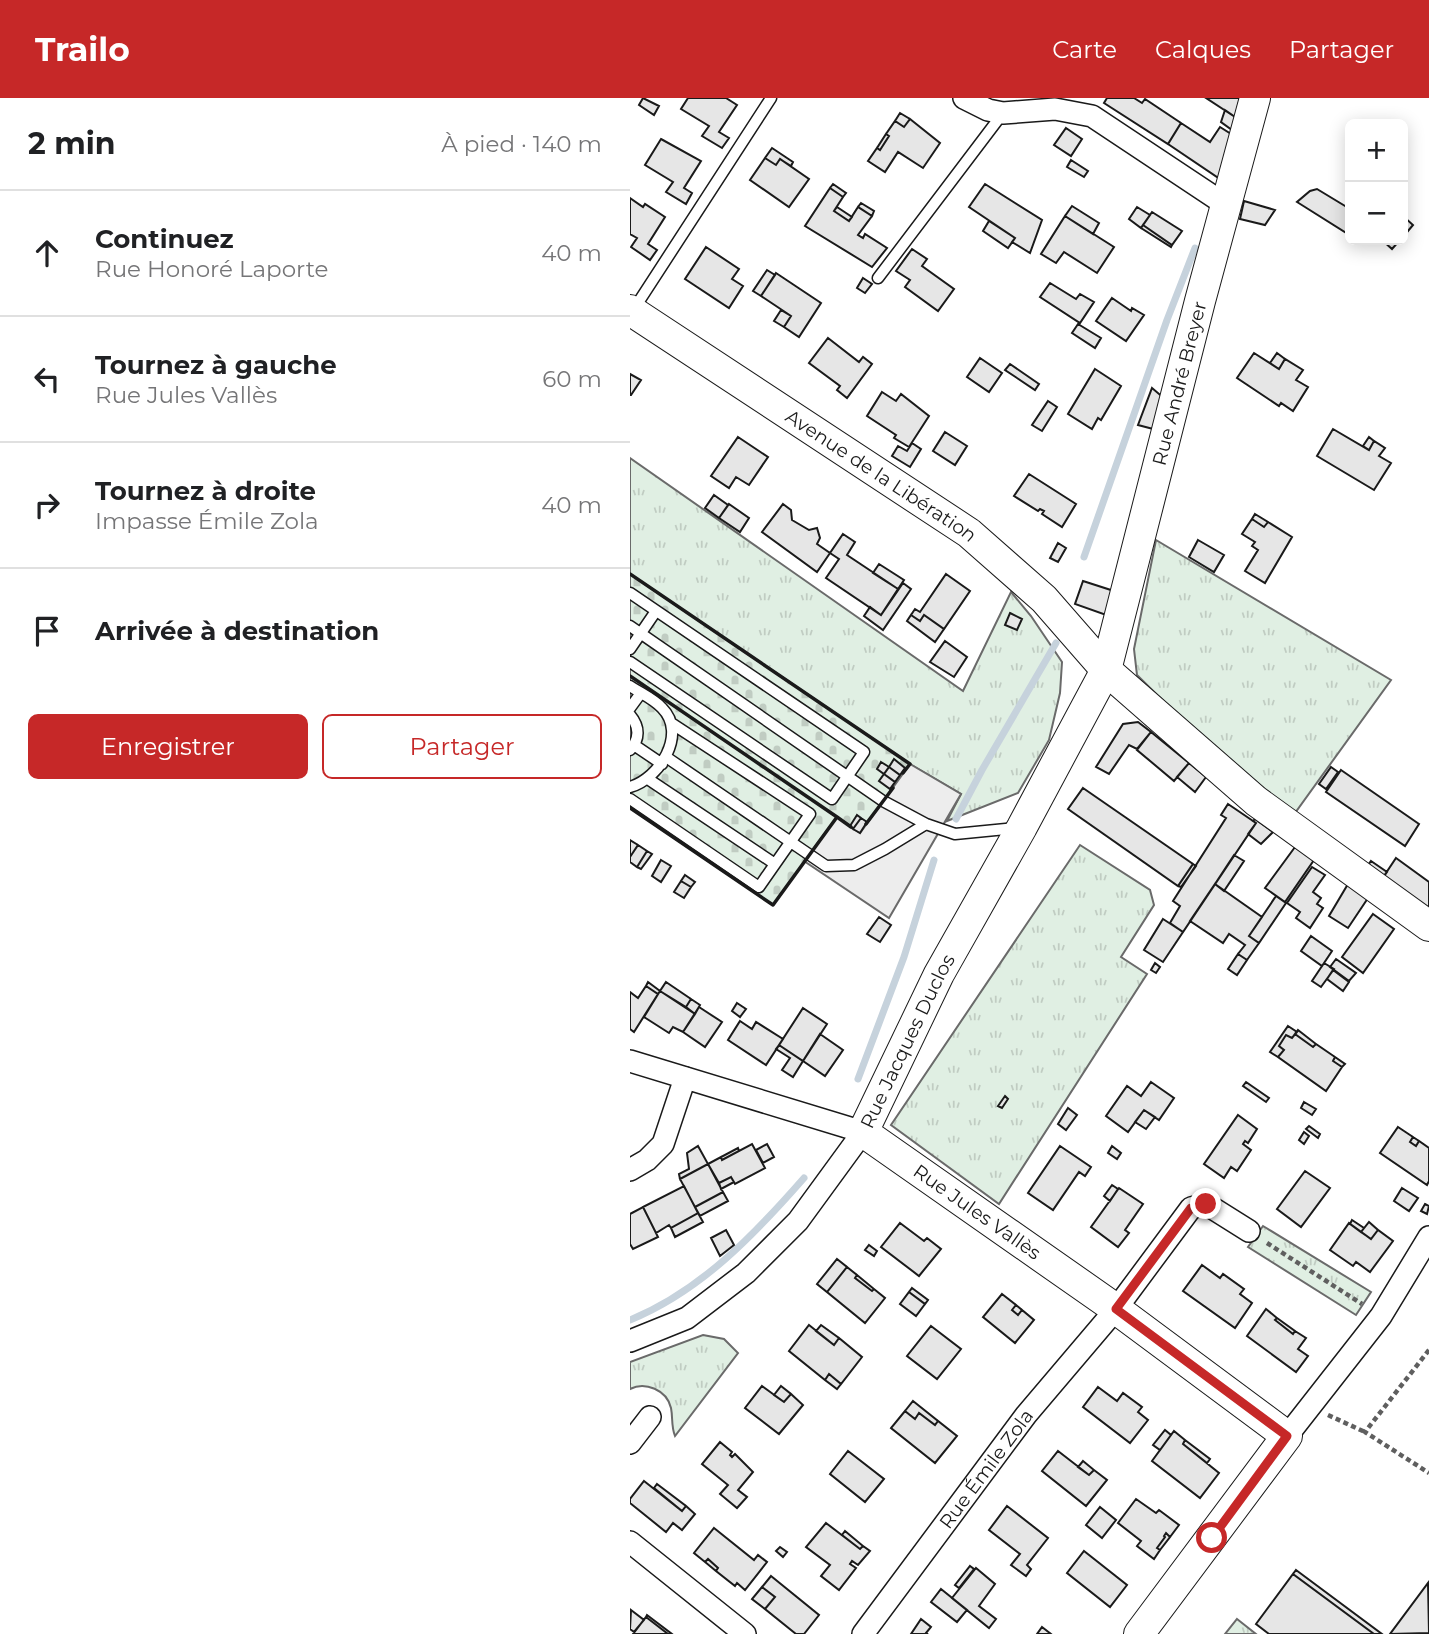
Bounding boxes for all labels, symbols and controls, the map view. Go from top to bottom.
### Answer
text: Trailo [35,29,130,69]
text: Carte [1052,35,1117,64]
text: Calques [1155,35,1251,64]
text: Partager [1289,35,1394,64]
map controls [1345,119,1408,245]
button: + [1345,119,1408,182]
text: 2 min [28,125,115,162]
text: À pied · 140 m [441,130,602,158]
button: − [1345,182,1408,245]
text: Continuez [95,223,234,255]
icon: ahead [28,234,66,272]
text: 40 m [541,239,602,267]
text: Rue Honoré Laporte [95,255,328,283]
street label: Rue André Breyer [1147,299,1211,468]
text: Tournez à gauche [95,349,337,381]
icon: left [28,360,66,398]
text: 60 m [542,365,602,393]
text: Rue Jules Vallès [95,381,277,409]
street label: Avenue de la Libération [782,404,982,546]
text: Tournez à droite [95,475,316,507]
icon: right [28,486,66,524]
text: 40 m [541,491,602,519]
text: Impasse Émile Zola [95,507,319,535]
icon: arrive [28,612,66,650]
text: Arrivée à destination [95,615,379,647]
button: Enregistrer [28,714,308,779]
button: Partager [322,714,602,779]
street label: Rue Jacques Duclos [855,950,959,1132]
street label: Rue Jules Vallès [909,1159,1045,1265]
route end [1190,1188,1221,1219]
street label: Rue Émile Zola [934,1405,1038,1533]
route start [1196,1522,1227,1553]

